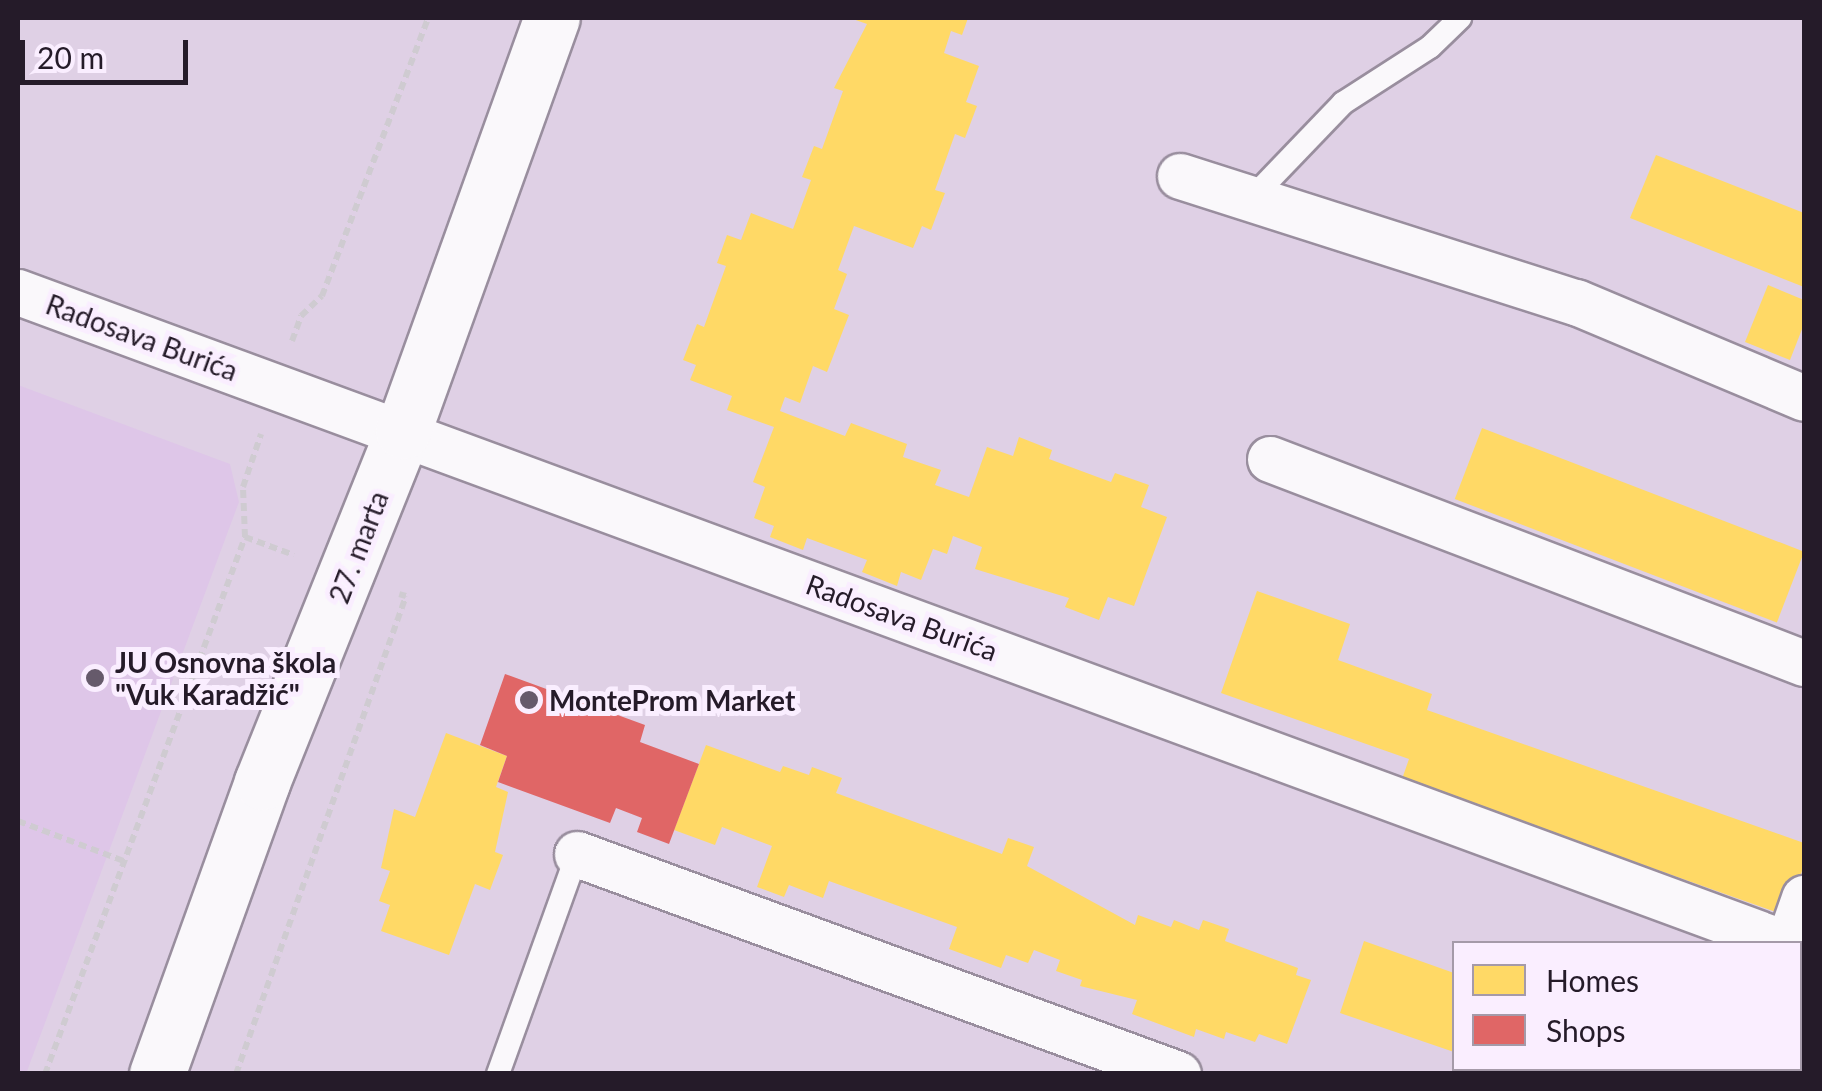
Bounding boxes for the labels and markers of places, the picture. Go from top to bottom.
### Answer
place label: JU Osnovna škola "Vuk Karadžić" [115,645,336,711]
marker: JU Osnovna škola "Vuk Karadžić" [84,667,106,689]
place label: MonteProm Market [549,683,795,717]
marker: MonteProm Market [518,689,540,711]

